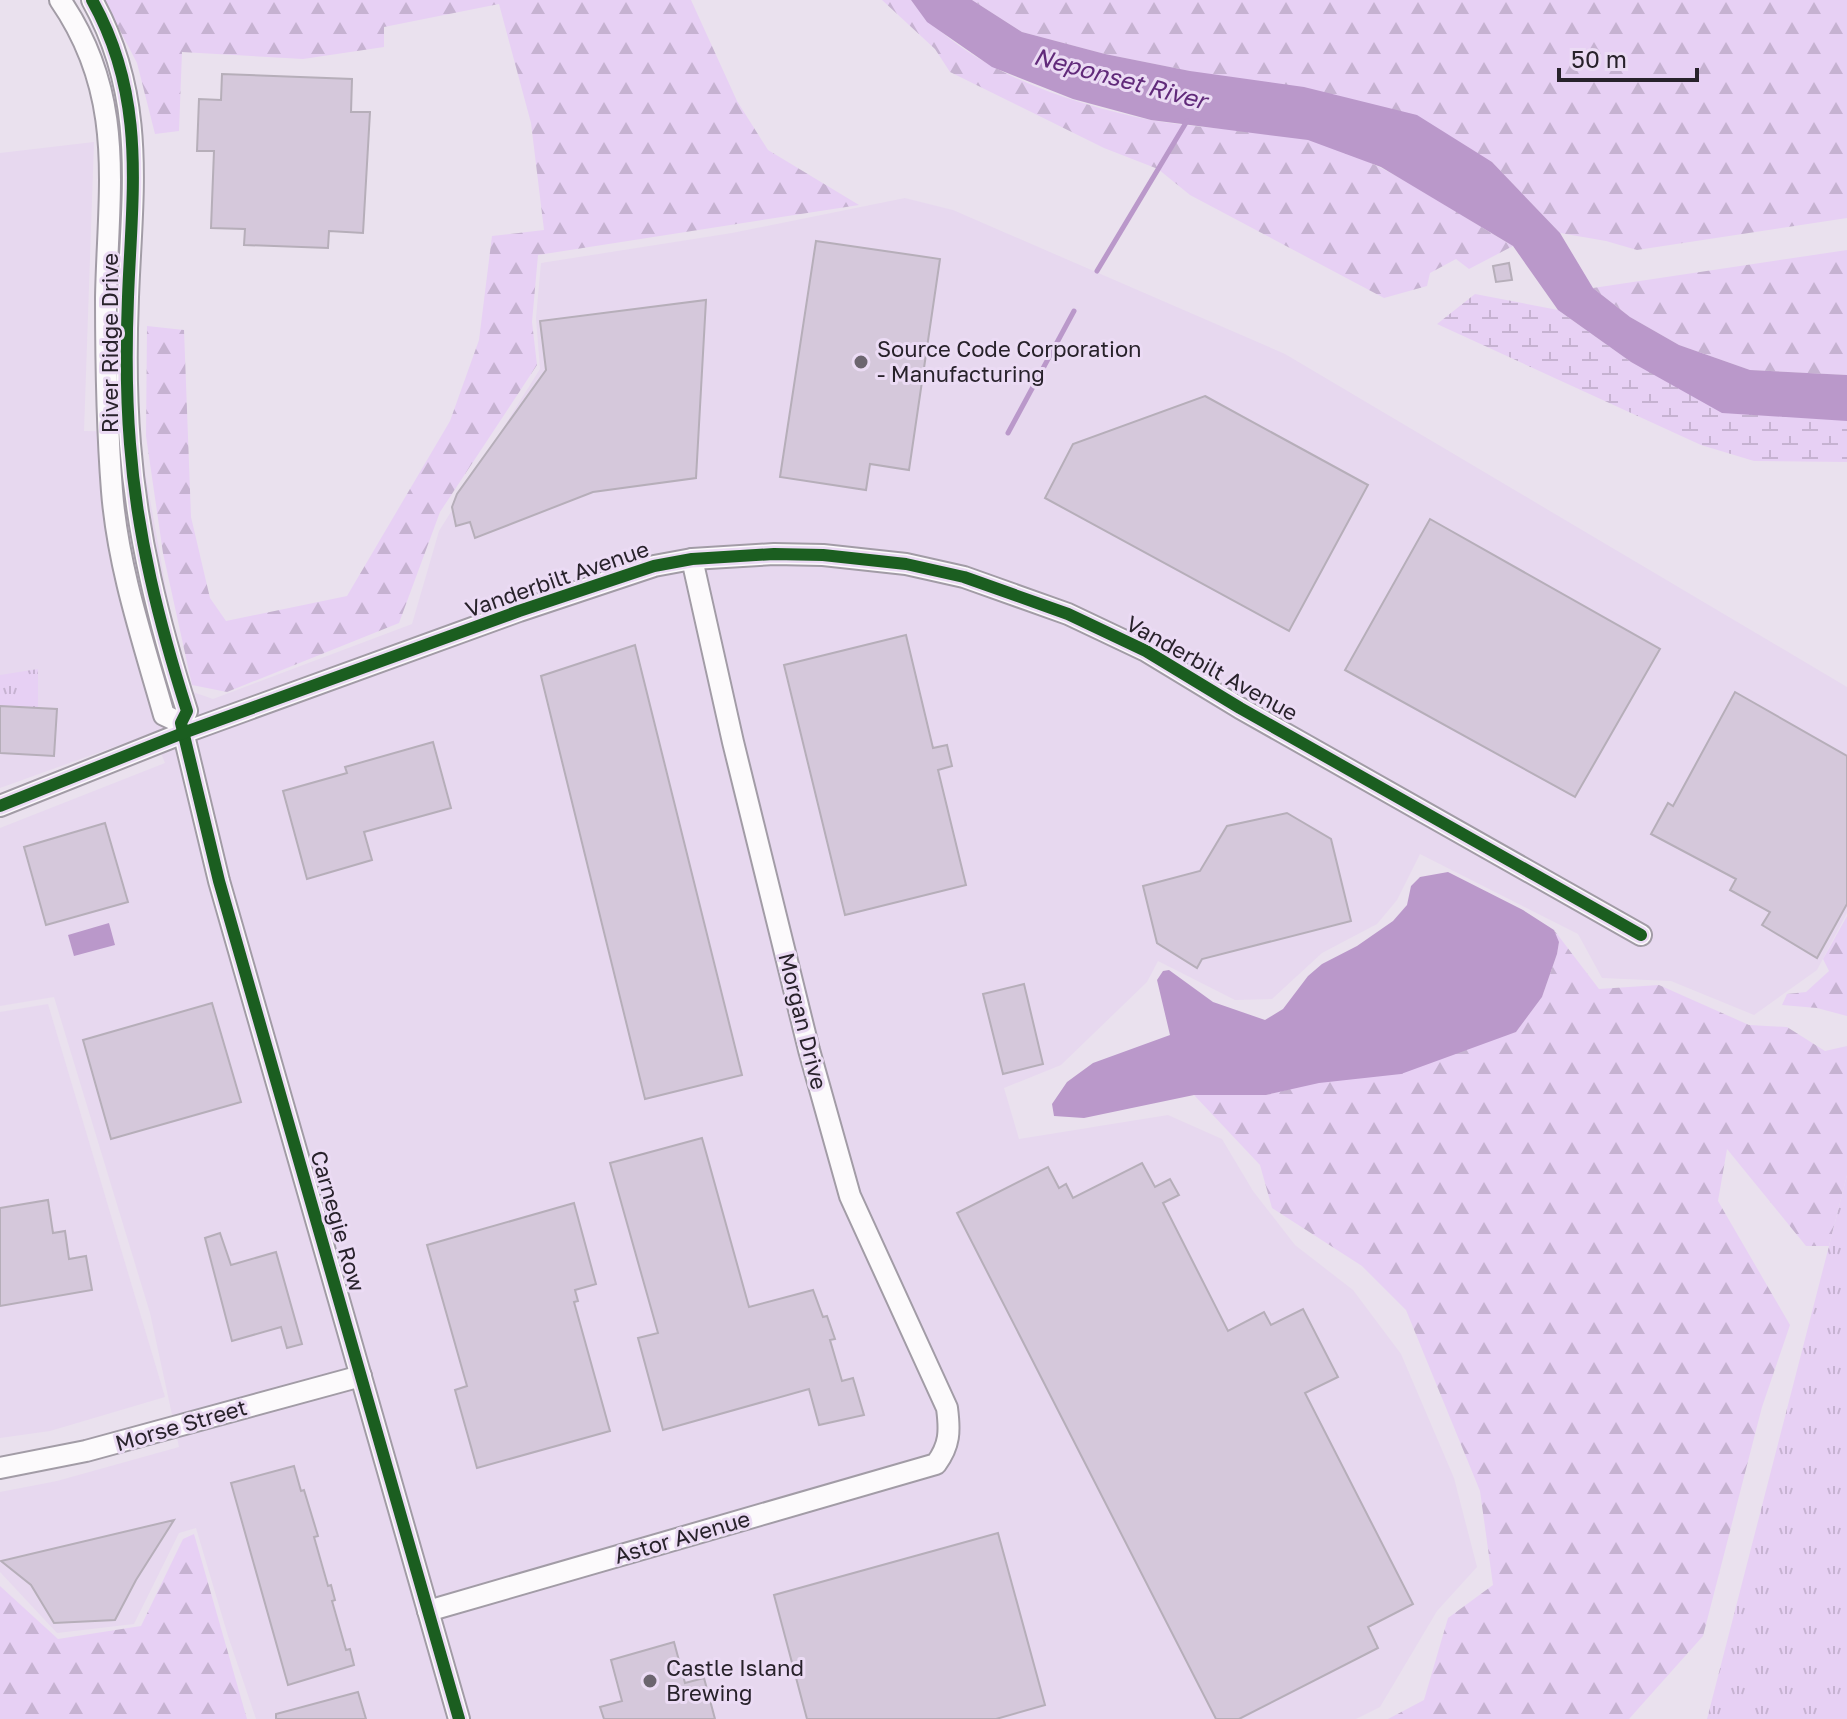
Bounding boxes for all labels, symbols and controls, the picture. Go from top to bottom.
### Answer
scale bar [1559,32,1697,82]
water label: Neponset River [1031,41,1213,115]
text: 50 m [1571,44,1627,73]
street label: River Ridge Drive [96,253,123,433]
place label: Source Code Corporation - Manufacturing [877,335,1142,387]
marker: Source Code Corporation - Manufacturing [852,353,870,371]
street label: Vanderbilt Avenue [462,534,652,623]
street label: Vanderbilt Avenue [1122,609,1303,726]
street label: Morgan Drive [773,950,834,1092]
street label: Carnegie Row [305,1147,372,1295]
street label: Morse Street [112,1393,250,1456]
street label: Astor Avenue [611,1504,753,1569]
place label: Castle Island Brewing [666,1654,804,1706]
marker: Castle Island Brewing [641,1672,659,1690]

